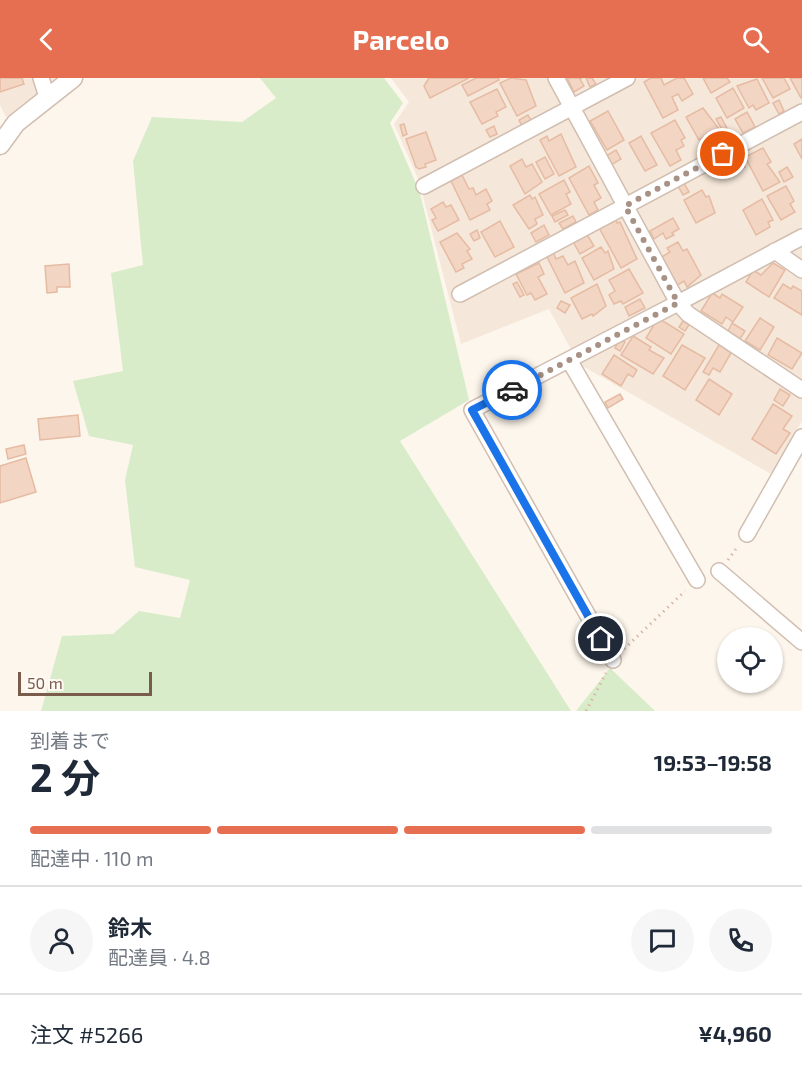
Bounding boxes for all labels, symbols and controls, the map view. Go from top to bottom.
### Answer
icon: back [30,23,63,56]
text: Parcelo [353,23,449,55]
icon: search [739,23,772,56]
pin [697,128,748,179]
icon: bag [706,137,739,170]
courier [482,360,542,420]
icon: car [496,374,529,407]
pin [575,613,626,664]
icon: home [584,622,617,655]
map controls [717,627,783,693]
button: locate [717,627,783,693]
scale bar [18,669,152,696]
text: 50 m [27,673,63,692]
text: 到着まで [30,728,110,752]
text: 19:53–19:58 [654,749,772,775]
text: 2 分 [30,753,100,800]
text: 配達中 · 110 m [30,846,154,870]
button: person [30,909,93,972]
button: chat [631,909,694,972]
button: phone [709,909,772,972]
text: 鈴木 [108,914,152,940]
text: 配達員 · 4.8 [108,945,211,969]
text: ¥4,960 [698,1020,772,1046]
text: 注文 #5266 [30,1021,143,1047]

